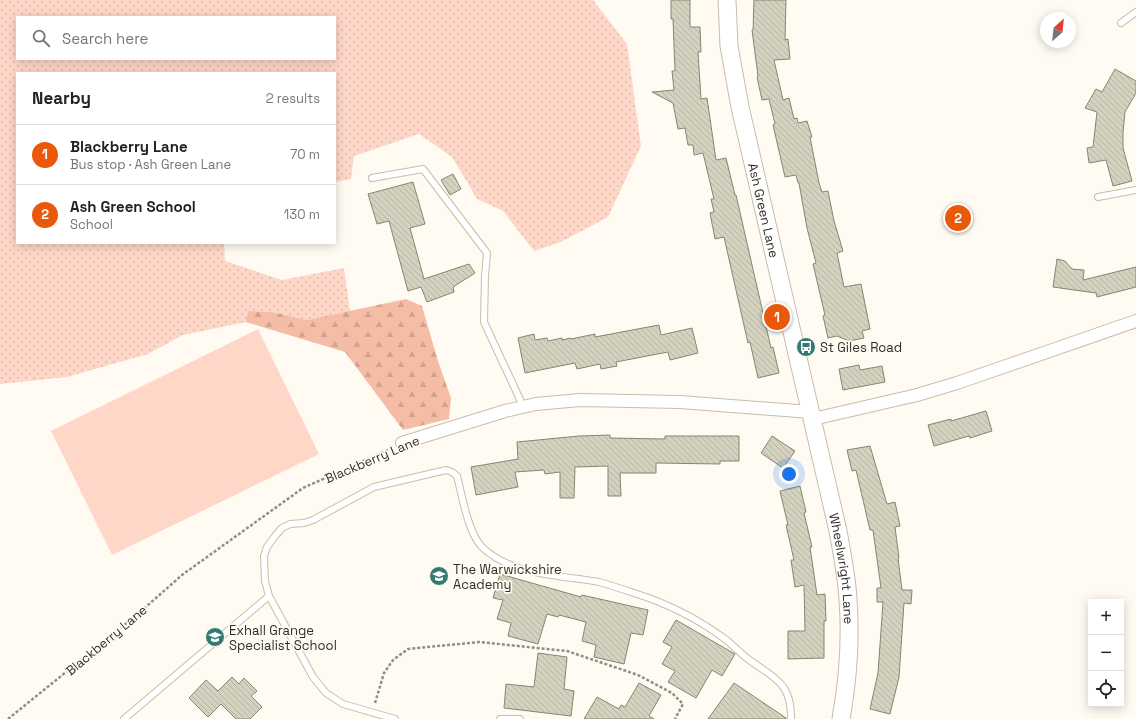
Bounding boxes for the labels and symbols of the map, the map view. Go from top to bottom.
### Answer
north arrow [1040,12,1076,48]
street label: Ash Green Lane [744,161,783,259]
pin: 2 [945,203,971,233]
pin: 1 [764,302,790,332]
bus stop icon: St Giles Road [795,336,817,358]
place label: St Giles Road [820,339,902,356]
street label: Blackberry Lane [322,432,422,487]
your location [779,464,799,484]
street label: Wheelwright Lane [825,511,857,624]
place label: The Warwickshire Academy [453,561,562,593]
school or university icon: The Warwickshire Academy [428,565,450,587]
street label: Blackberry Lane [62,601,151,679]
place label: Exhall Grange Specialist School [229,622,337,654]
school or university icon: Exhall Grange Specialist School [204,626,226,648]

